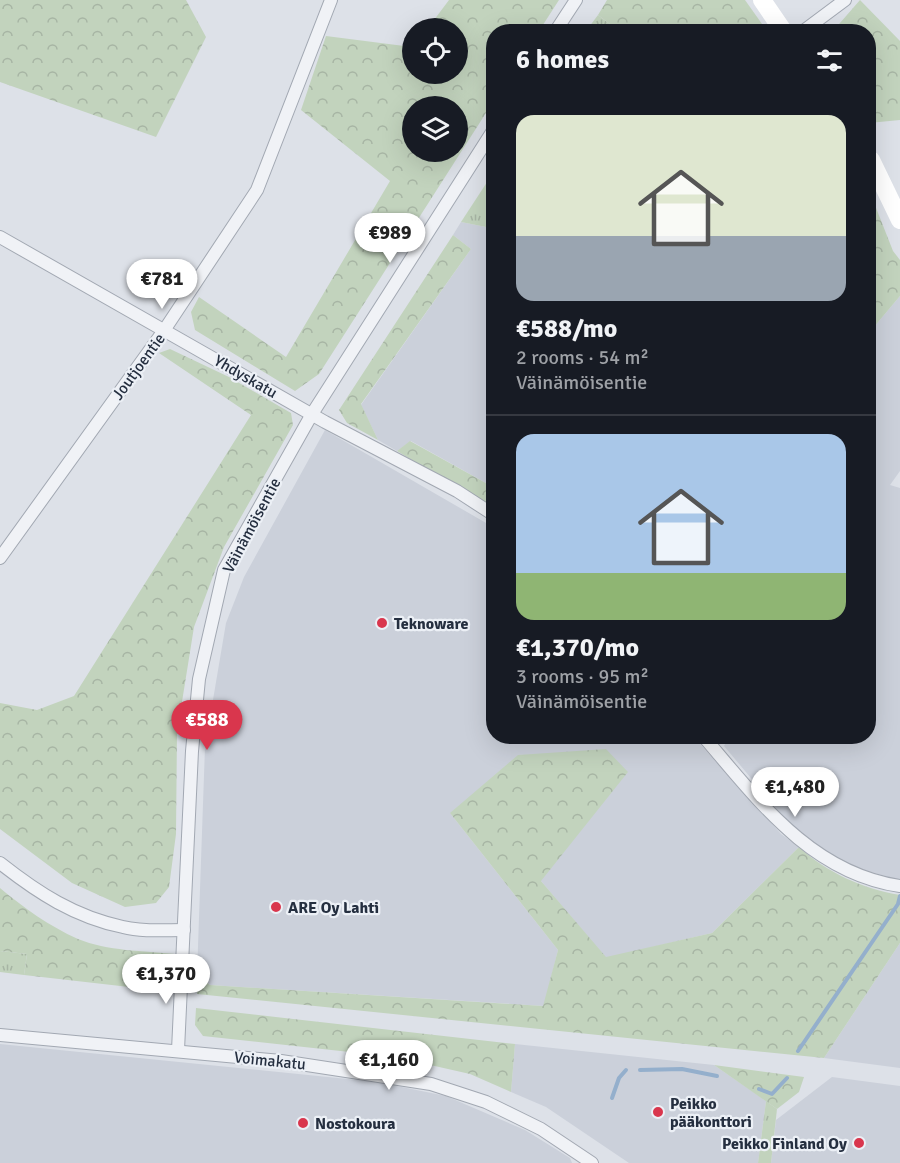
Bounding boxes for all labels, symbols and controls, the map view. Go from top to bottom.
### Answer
map controls [402,18,468,162]
button: locate [402,18,468,84]
text: 6 homes [516,44,609,76]
icon: filters [813,44,846,77]
button: layers [402,96,468,162]
icon: home [627,154,735,262]
pin: €989 [354,213,426,264]
text: €989 [368,220,412,245]
pin: €781 [126,259,198,310]
text: €781 [140,266,184,291]
text: €588/mo [516,313,617,345]
street label: Joutjoentie [108,329,170,404]
text: 2 rooms · 54 m² [516,345,649,370]
street label: Yhdyskatu [210,351,281,403]
text: Väinämöisentie [516,370,647,395]
icon: home [627,473,735,581]
street label: Väinämöisentie [218,474,285,577]
place label: Teknoware [394,614,469,634]
marker: Teknoware [375,616,389,630]
text: €1,370/mo [516,632,639,664]
text: 3 rooms · 95 m² [516,664,649,689]
text: Väinämöisentie [516,689,647,714]
pin: €588 [171,700,243,751]
text: €588 [185,707,229,732]
pin: €1,480 [746,767,844,818]
text: €1,480 [765,774,825,799]
place label: ARE Oy Lahti [288,898,379,918]
marker: ARE Oy Lahti [269,900,283,914]
pin: €1,370 [117,954,215,1005]
text: €1,370 [136,961,196,986]
pin: €1,160 [340,1040,438,1091]
street label: Voimakatu [233,1047,307,1075]
text: €1,160 [359,1047,419,1072]
place label: Peikko pääkonttori [670,1094,752,1132]
marker: Peikko pääkonttori [651,1105,665,1119]
place label: Nostokoura [315,1114,395,1134]
marker: Nostokoura [296,1116,310,1130]
place label: Peikko Finland Oy [722,1134,847,1154]
marker: Peikko Finland Oy [852,1136,866,1150]

